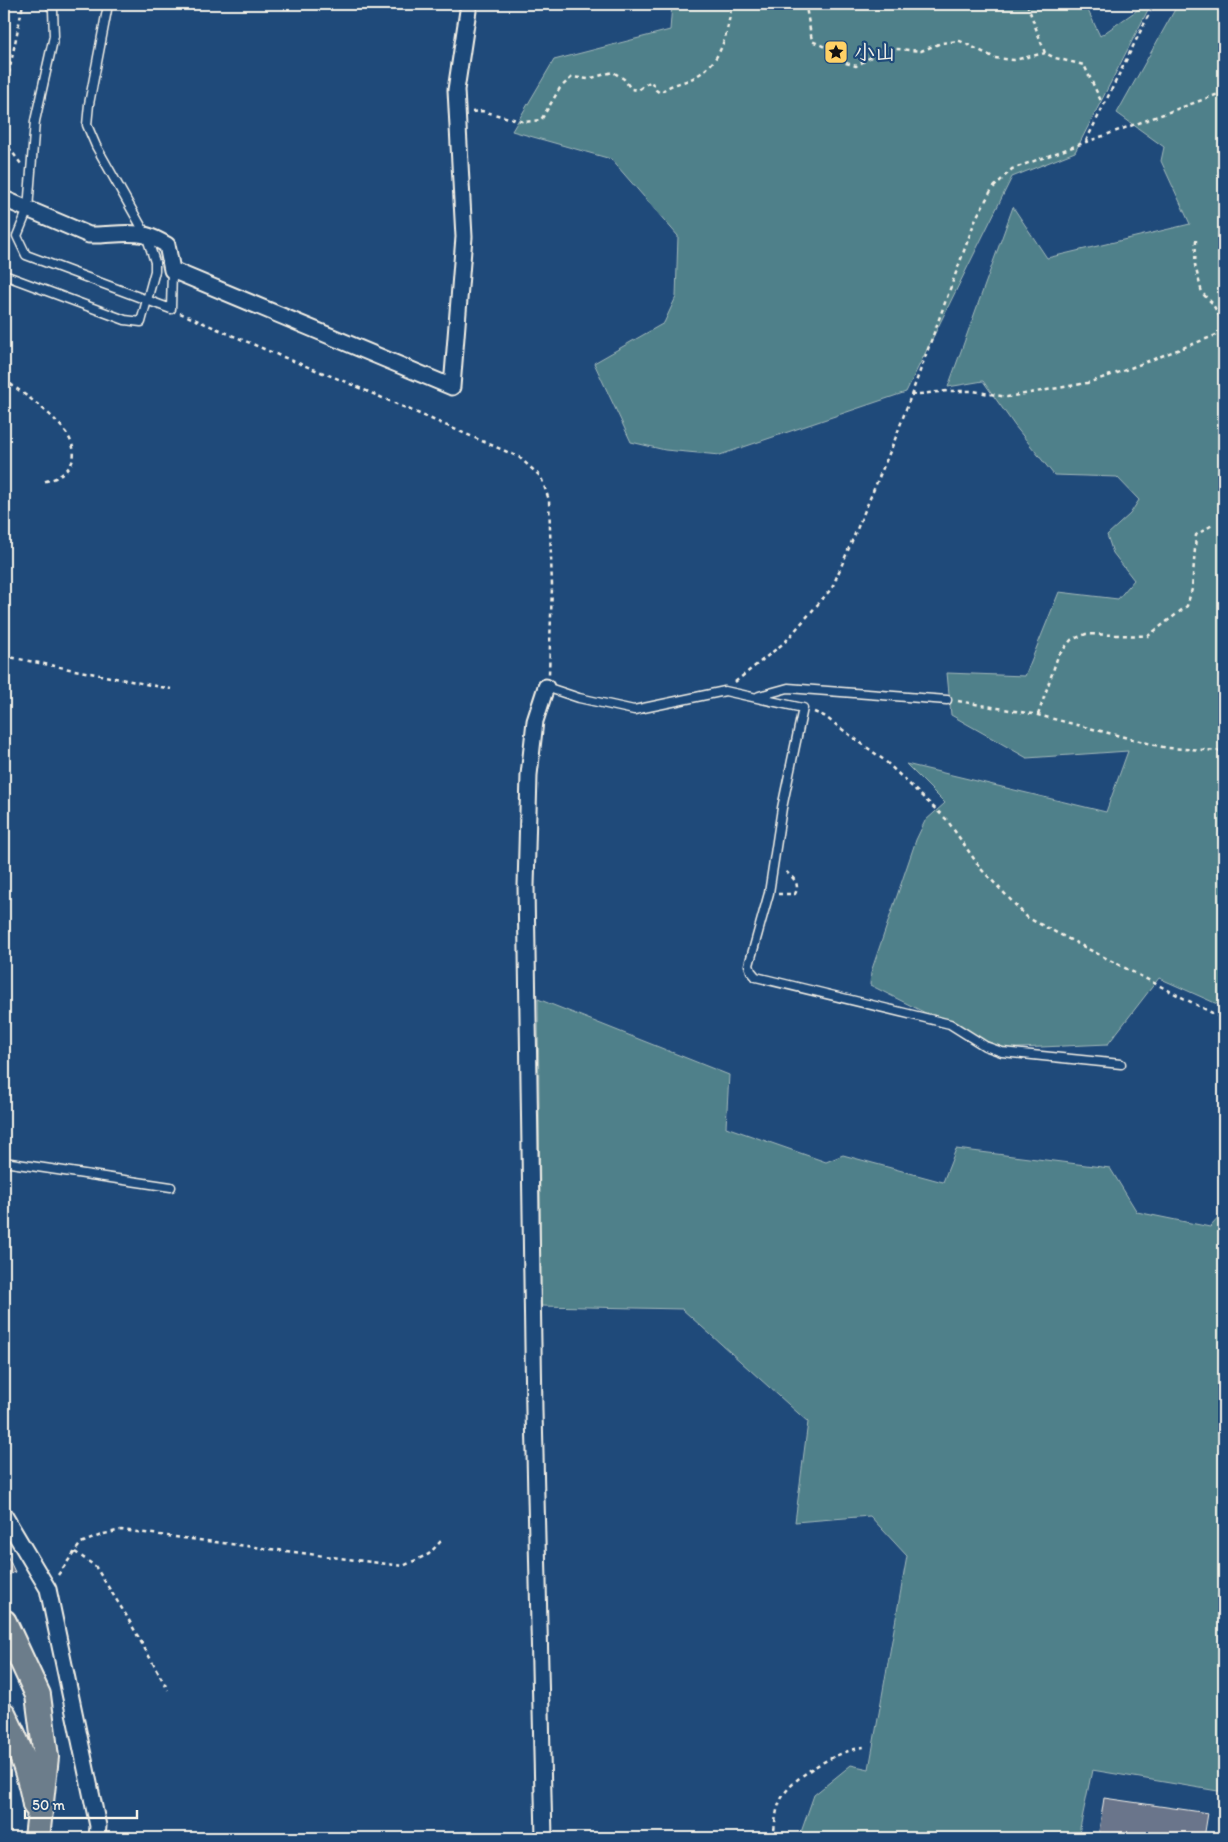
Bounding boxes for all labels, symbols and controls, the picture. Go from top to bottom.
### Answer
place icon: 小山 [823,39,849,65]
place label: 小山 [854,40,896,65]
scale bar [25,1787,138,1819]
text: 50 m [32,1796,65,1814]

